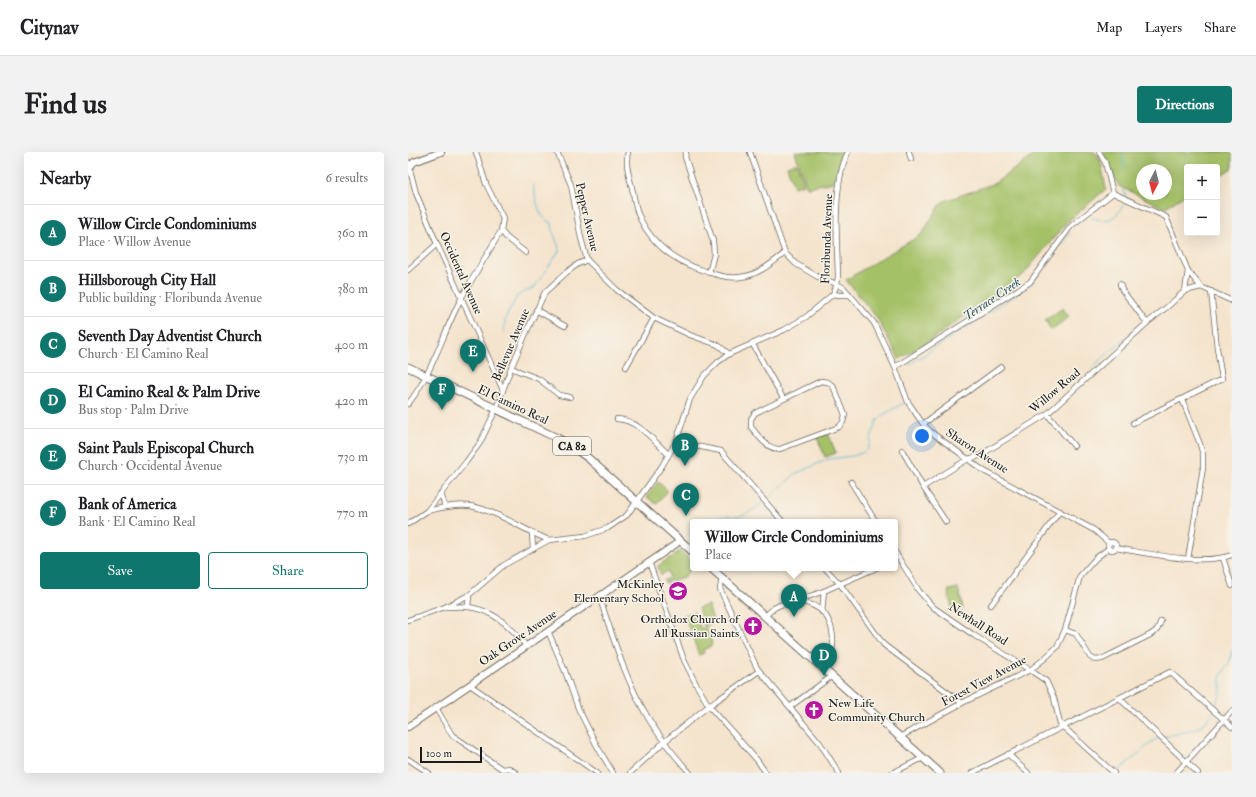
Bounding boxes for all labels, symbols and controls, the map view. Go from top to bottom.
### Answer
text: Citynav [20,16,79,40]
text: Map [1096,19,1122,36]
text: Layers [1144,19,1182,36]
text: Share [1204,19,1236,36]
button: Directions [1137,86,1232,123]
text: Find us [24,87,107,122]
north arrow [1136,164,1172,200]
map controls [1184,164,1220,236]
button: + [1184,164,1220,200]
text: Nearby [40,168,91,189]
text: 6 results [325,170,368,186]
street label: Pepper Avenue [572,181,602,253]
street label: Floribunda Avenue [818,194,836,284]
button: − [1184,200,1220,236]
text: Willow Circle Condominiums [78,215,256,234]
text: A [49,225,57,241]
text: 360 m [337,225,368,241]
street label: Occidental Avenue [436,229,486,317]
text: Place · Willow Avenue [78,234,191,250]
text: Hillsborough City Hall [78,271,216,290]
water label: Terrace Creek [960,274,1024,324]
text: B [49,281,57,297]
text: 380 m [337,281,368,297]
text: Public building · Floribunda Avenue [78,290,262,306]
street label: Bellevue Avenue [489,306,533,384]
text: Seventh Day Adventist Church [78,327,262,346]
text: C [48,337,58,353]
text: 400 m [335,337,368,353]
pin: E [460,339,486,372]
text: Church · El Camino Real [78,346,209,362]
street label: Willow Road [1026,365,1084,417]
pin: F [429,377,455,410]
street label: El Camino Real [475,382,551,428]
text: El Camino Real & Palm Drive [78,383,260,402]
text: D [48,393,58,409]
text: 420 m [335,393,368,409]
text: Bus stop · Palm Drive [78,402,188,418]
street label: Sharon Avenue [943,425,1011,477]
your location [912,426,932,446]
pin: B [672,433,698,466]
road number: CA 82 [553,437,591,455]
text: Saint Pauls Episcopal Church [78,439,254,458]
text: E [48,449,58,465]
text: 730 m [338,449,368,465]
text: Church · Occidental Avenue [78,458,222,474]
pin: C [673,483,699,516]
text: Bank of America [78,495,176,514]
text: F [49,505,57,521]
text: 770 m [337,505,368,521]
text: Bank · El Camino Real [78,514,196,530]
popup [690,519,898,571]
text: Willow Circle Condominiums [705,528,883,547]
text: Place [705,547,732,563]
button: Save [40,552,200,589]
button: Share [208,552,368,589]
place label: McKinley Elementary School [573,577,665,606]
school or university icon: McKinley Elementary School [667,580,689,602]
pin: A [781,584,807,617]
street label: Newhall Road [945,599,1011,649]
street label: Oak Grove Avenue [476,606,560,670]
place label: Orthodox Church of All Russian Saints [640,612,741,641]
church icon: Orthodox Church of All Russian Saints [742,615,764,637]
pin: D [811,643,837,676]
street label: Forest View Avenue [939,652,1029,710]
place label: New Life Community Church [828,696,926,725]
church icon: New Life Community Church [803,699,825,721]
scale bar [420,745,482,764]
text: 100 m [426,747,452,760]

